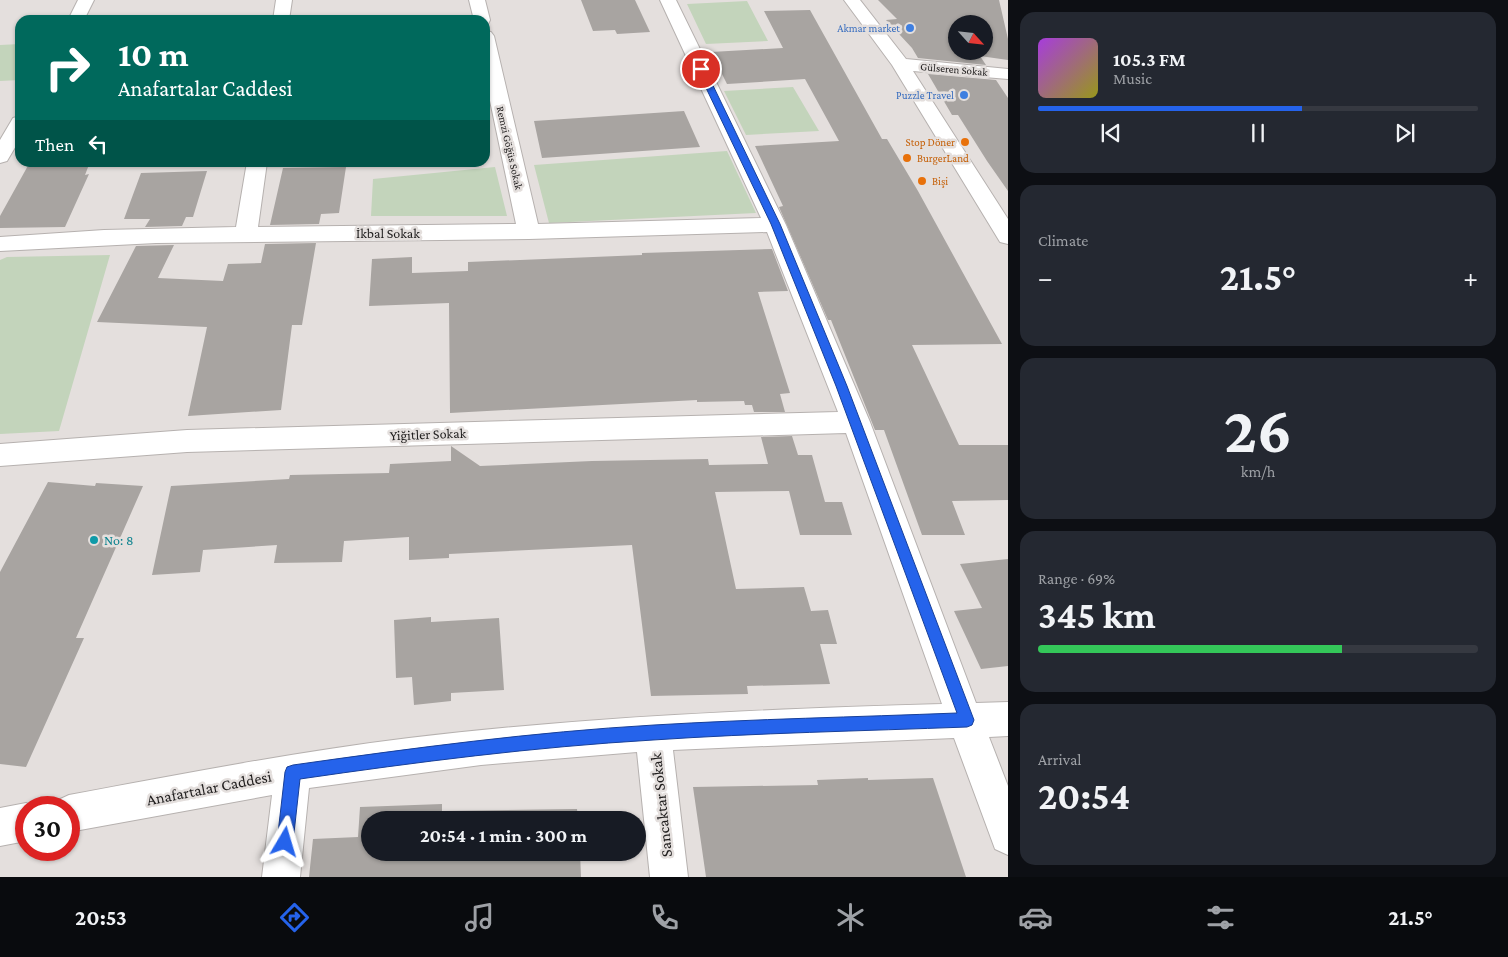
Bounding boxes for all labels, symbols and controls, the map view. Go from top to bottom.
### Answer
north arrow [948,15,992,60]
map controls [948,15,993,60]
place label: Akmar market [837,22,900,34]
marker: Akmar market [904,22,916,34]
icon: right [35,35,100,100]
text: 10 m [118,35,189,74]
pin [680,48,722,90]
text: 105.3 FM [1113,49,1186,70]
icon: arrive [687,55,715,83]
street label: Gülseren Sokak [920,60,989,78]
text: Music [1113,70,1152,87]
text: Anafartalar Caddesi [118,76,293,101]
place label: Puzzle Travel [896,89,954,101]
marker: Puzzle Travel [958,89,970,101]
street label: Remzi Göğüs Sokak [494,105,526,192]
icon: previous [1097,119,1125,147]
icon: pause [1244,119,1272,147]
icon: next [1391,119,1419,147]
icon: left [84,130,112,158]
text: Then [35,134,74,155]
place label: Stop Döner [906,136,955,149]
marker: Stop Döner [959,136,971,148]
marker: BurgerLand [901,152,913,164]
place label: BurgerLand [917,152,969,165]
marker: Bişi [916,175,928,187]
place label: Bişi [932,175,948,188]
street label: İkbal Sokak [356,225,420,241]
text: Climate [1038,232,1088,249]
text: 21.5° [1220,256,1296,298]
text: − [1038,262,1053,293]
text: + [1463,262,1478,293]
text: 26 [1224,394,1292,466]
street label: Yiğitler Sokak [390,425,467,443]
text: km/h [1241,463,1275,480]
place label: No: 8 [104,532,133,548]
marker: No: 8 [88,534,100,546]
text: Range · 69% [1038,570,1115,587]
text: 345 km [1038,594,1156,636]
text: Arrival [1038,751,1082,768]
street label: Sancaktar Sokak [647,752,675,858]
street label: Anafartalar Caddesi [145,768,273,808]
text: 20:54 [1038,775,1130,817]
speed limit sign: 30 [15,796,80,861]
position arrow [258,815,310,867]
text: 20:54 · 1 min · 300 m [420,825,587,846]
icon: directions [277,900,312,935]
icon: music [462,900,497,935]
icon: phone [647,900,682,935]
icon: climate [833,900,868,935]
icon: car [1018,900,1053,935]
icon: filters [1203,900,1238,935]
text: 20:53 [75,905,127,930]
text: 21.5° [1388,905,1433,930]

